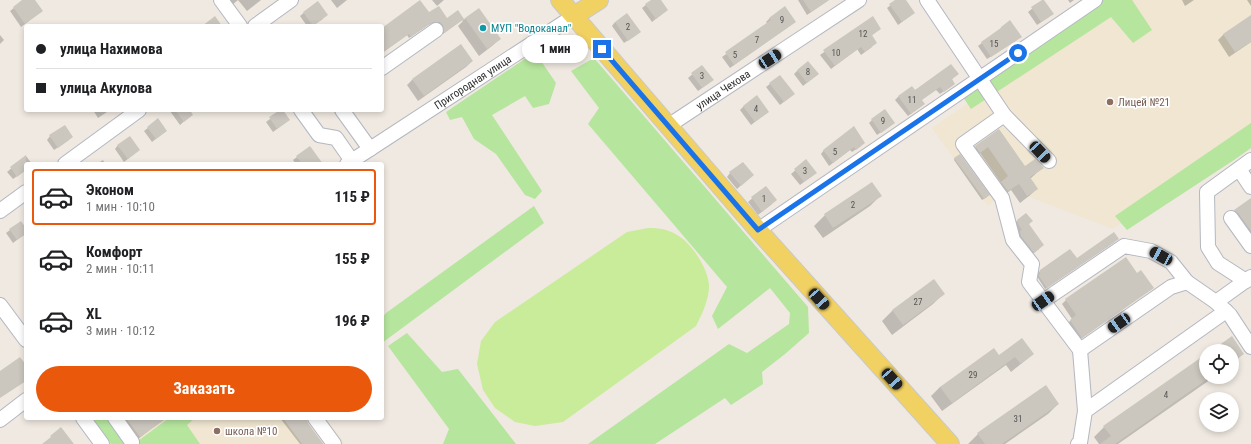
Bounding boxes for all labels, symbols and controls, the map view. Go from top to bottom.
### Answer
house number: 9 [780,15,784,25]
place label: МУП "Водоканал" [491,22,571,35]
house number: 2 [626,22,631,32]
marker: МУП "Водоканал" [478,23,488,33]
house number: 12 [859,29,868,39]
callout: 1 мин [522,35,588,63]
house number: 7 [755,35,760,45]
house number: 15 [990,39,999,49]
text: улица Нахимова [60,40,163,58]
route end [593,40,611,58]
text: 1 мин [539,41,571,56]
route start [1009,44,1027,62]
car [757,47,783,71]
house number: 10 [832,48,840,58]
house number: 5 [733,50,738,60]
street label: Пригородная улица [432,52,514,112]
street label: улица Чехова [694,67,753,112]
house number: 8 [806,67,810,77]
house number: 3 [700,71,704,81]
text: улица Акулова [60,79,152,97]
house number: 11 [908,95,916,105]
place label: Лицей №21 [1118,96,1170,109]
marker: Лицей №21 [1105,97,1115,107]
house number: 4 [754,104,759,114]
house number: 9 [881,116,885,126]
car [1027,139,1053,165]
house number: 5 [833,147,838,157]
house number: 3 [803,166,807,176]
icon: car [38,179,74,215]
text: Эконом [86,181,134,199]
text: 115 ₽ [334,188,370,206]
house number: 1 [762,194,766,204]
text: 1 мин · 10:10 [86,199,155,214]
house number: 2 [851,200,856,210]
icon: car [38,241,74,277]
text: Комфорт [86,243,143,261]
car [1148,245,1174,267]
text: 155 ₽ [334,250,370,268]
text: 2 мин · 10:11 [86,261,155,276]
car [807,286,831,312]
car [1030,289,1056,313]
house number: 27 [914,297,923,307]
icon: car [38,303,74,339]
text: XL [86,305,102,323]
car [1106,311,1132,335]
text: 196 ₽ [334,312,370,330]
text: 3 мин · 10:12 [86,323,155,338]
map controls [1199,344,1239,432]
button: locate [1199,344,1239,384]
button: Заказать [36,366,372,412]
car [880,366,904,392]
house number: 29 [969,370,977,380]
house number: 4 [1164,390,1169,400]
button: layers [1199,392,1239,432]
house number: 31 [1014,414,1022,424]
place label: школа №10 [225,425,277,438]
marker: школа №10 [212,426,222,436]

